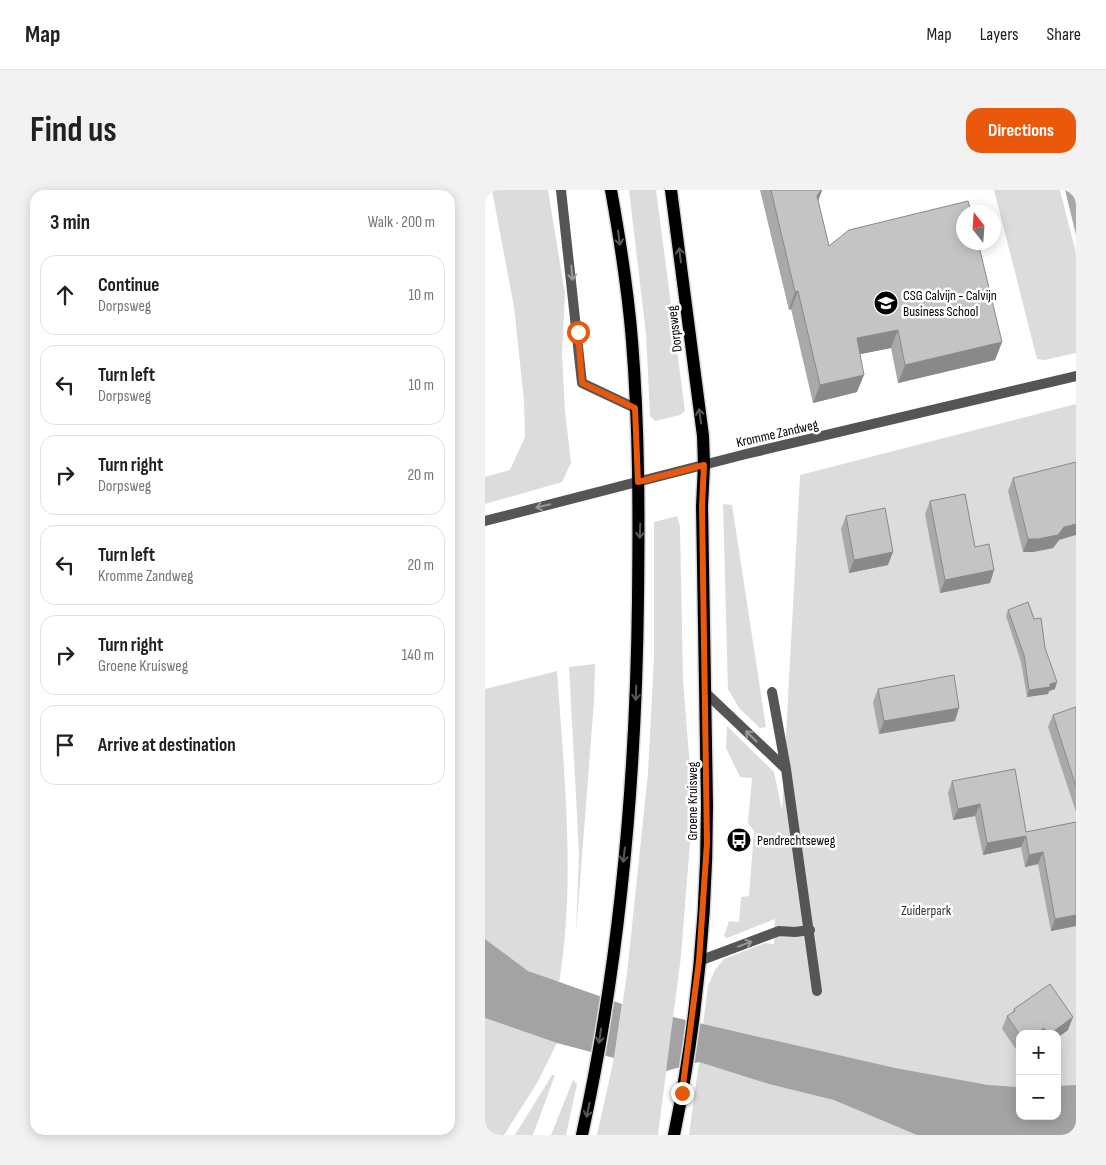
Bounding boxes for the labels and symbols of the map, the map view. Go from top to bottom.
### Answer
north arrow [956,205,1001,250]
one-way arrow [614,230,624,246]
one-way arrow [675,247,685,263]
one-way arrow [567,265,577,281]
place label: CSG Calvijn - Calvijn Business School [903,287,997,320]
school or university icon: CSG Calvijn - Calvijn Business School [873,290,899,316]
street label: Dorpsweg [663,304,686,353]
route start [567,321,590,344]
one-way arrow [695,409,705,425]
street label: Kromme Zandweg [734,416,820,451]
one-way arrow [535,502,551,511]
one-way arrow [635,522,644,538]
one-way arrow [631,684,641,701]
one-way arrow [745,730,757,742]
street label: Groene Kruisweg [684,761,701,840]
bus stop icon: Pendrechtseweg [726,827,752,853]
place label: Pendrechtseweg [757,832,836,849]
one-way arrow [619,847,629,863]
park label: Zuiderpark [901,902,952,919]
one-way arrow [736,939,752,948]
one-way arrow [595,1028,605,1044]
route end [671,1082,694,1105]
one-way arrow [583,1101,592,1117]

